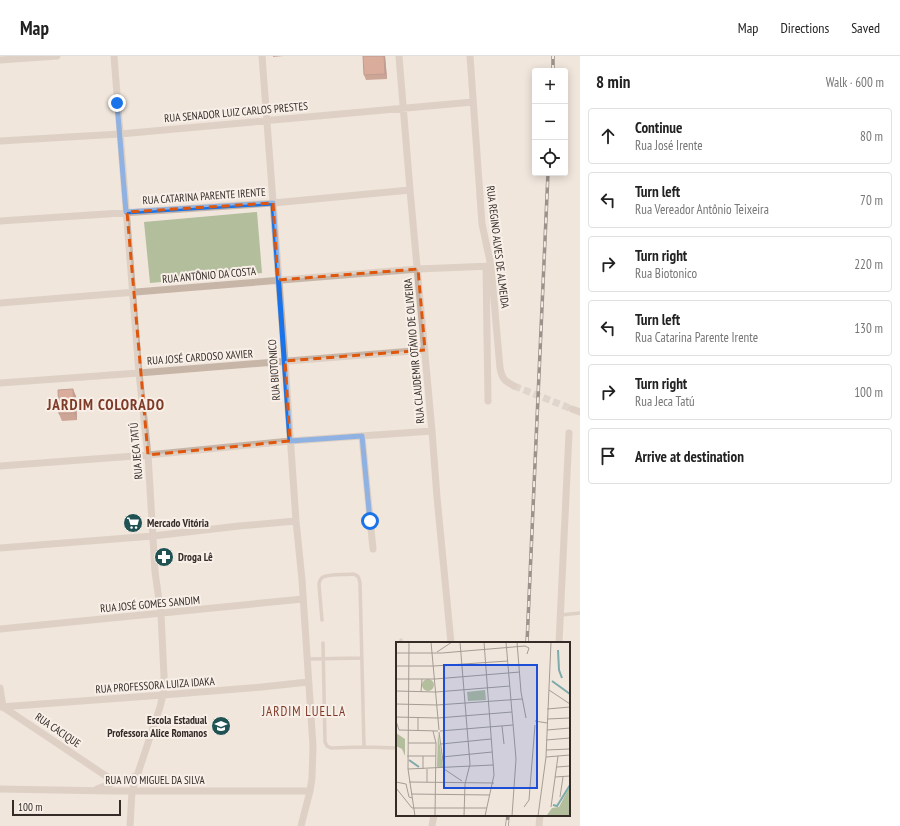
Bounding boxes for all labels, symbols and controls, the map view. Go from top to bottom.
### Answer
text: Map [20,16,49,40]
text: Map [738,19,758,37]
text: Directions [780,19,829,37]
text: Saved [851,19,880,37]
map controls [532,68,568,176]
button: + [532,68,568,104]
text: 8 min [596,71,630,93]
text: Walk · 600 m [826,74,884,91]
route end [108,94,126,112]
street label: RUA SENADOR LUIZ CARLOS PRESTES [164,99,309,125]
button: − [532,104,568,140]
text: Continue [635,118,682,137]
icon: ahead [597,125,619,147]
text: 80 m [860,128,883,145]
text: Rua José Irente [635,137,703,154]
button: locate [532,140,568,176]
text: Turn left [635,182,680,201]
street label: RUA CATARINA PARENTE IRENTE [142,185,266,207]
street label: RUA REGINO ALVES DE ALMEIDA [484,185,513,310]
icon: left [597,189,619,211]
text: 70 m [860,192,883,209]
text: Rua Vereador Antônio Teixeira [635,201,769,218]
text: Turn right [635,246,687,265]
icon: right [597,253,619,275]
text: 220 m [854,256,883,273]
street label: RUA ANTÔNIO DA COSTA [161,264,257,286]
text: Rua Biotonico [635,265,697,282]
street label: RUA CLAUDEMIR OTÁVIO DE OLIVEIRA [401,277,427,424]
text: Turn left [635,310,680,329]
icon: left [597,317,619,339]
text: 130 m [854,320,883,337]
text: Rua Catarina Parente Irente [635,329,758,346]
street label: RUA BIOTONICO [265,339,283,401]
street label: RUA JOSÉ CARDOSO XAVIER [147,346,253,368]
text: Turn right [635,374,687,393]
icon: right [597,381,619,403]
text: 100 m [854,384,883,401]
text: Rua Jeca Tatú [635,393,695,410]
district label: JARDIM COLORADO [46,395,165,414]
street label: RUA JECA TATÚ [127,422,145,480]
icon: arrive [597,445,619,467]
text: Arrive at destination [635,447,744,466]
supermarket icon: Mercado Vitória [122,512,144,534]
route start [361,512,379,530]
place label: Mercado Vitória [147,516,209,530]
pharmacy icon: Droga Lê [153,546,175,568]
place label: Droga Lê [178,550,213,564]
street label: RUA JOSÉ GOMES SANDIM [100,593,200,615]
inset map [396,642,570,816]
street label: RUA PROFESSORA LUIZA IDAKA [95,674,216,696]
district label: JARDIM LUELLA [261,703,346,720]
street label: RUA CACIQUE [33,710,84,750]
place label: Escola Estadual Professora Alice Romanos [107,713,207,740]
school or university icon: Escola Estadual Professora Alice Romanos [210,715,232,737]
street label: RUA IVO MIGUEL DA SILVA [105,773,205,787]
scale bar [12,798,121,817]
text: 100 m [18,800,42,814]

